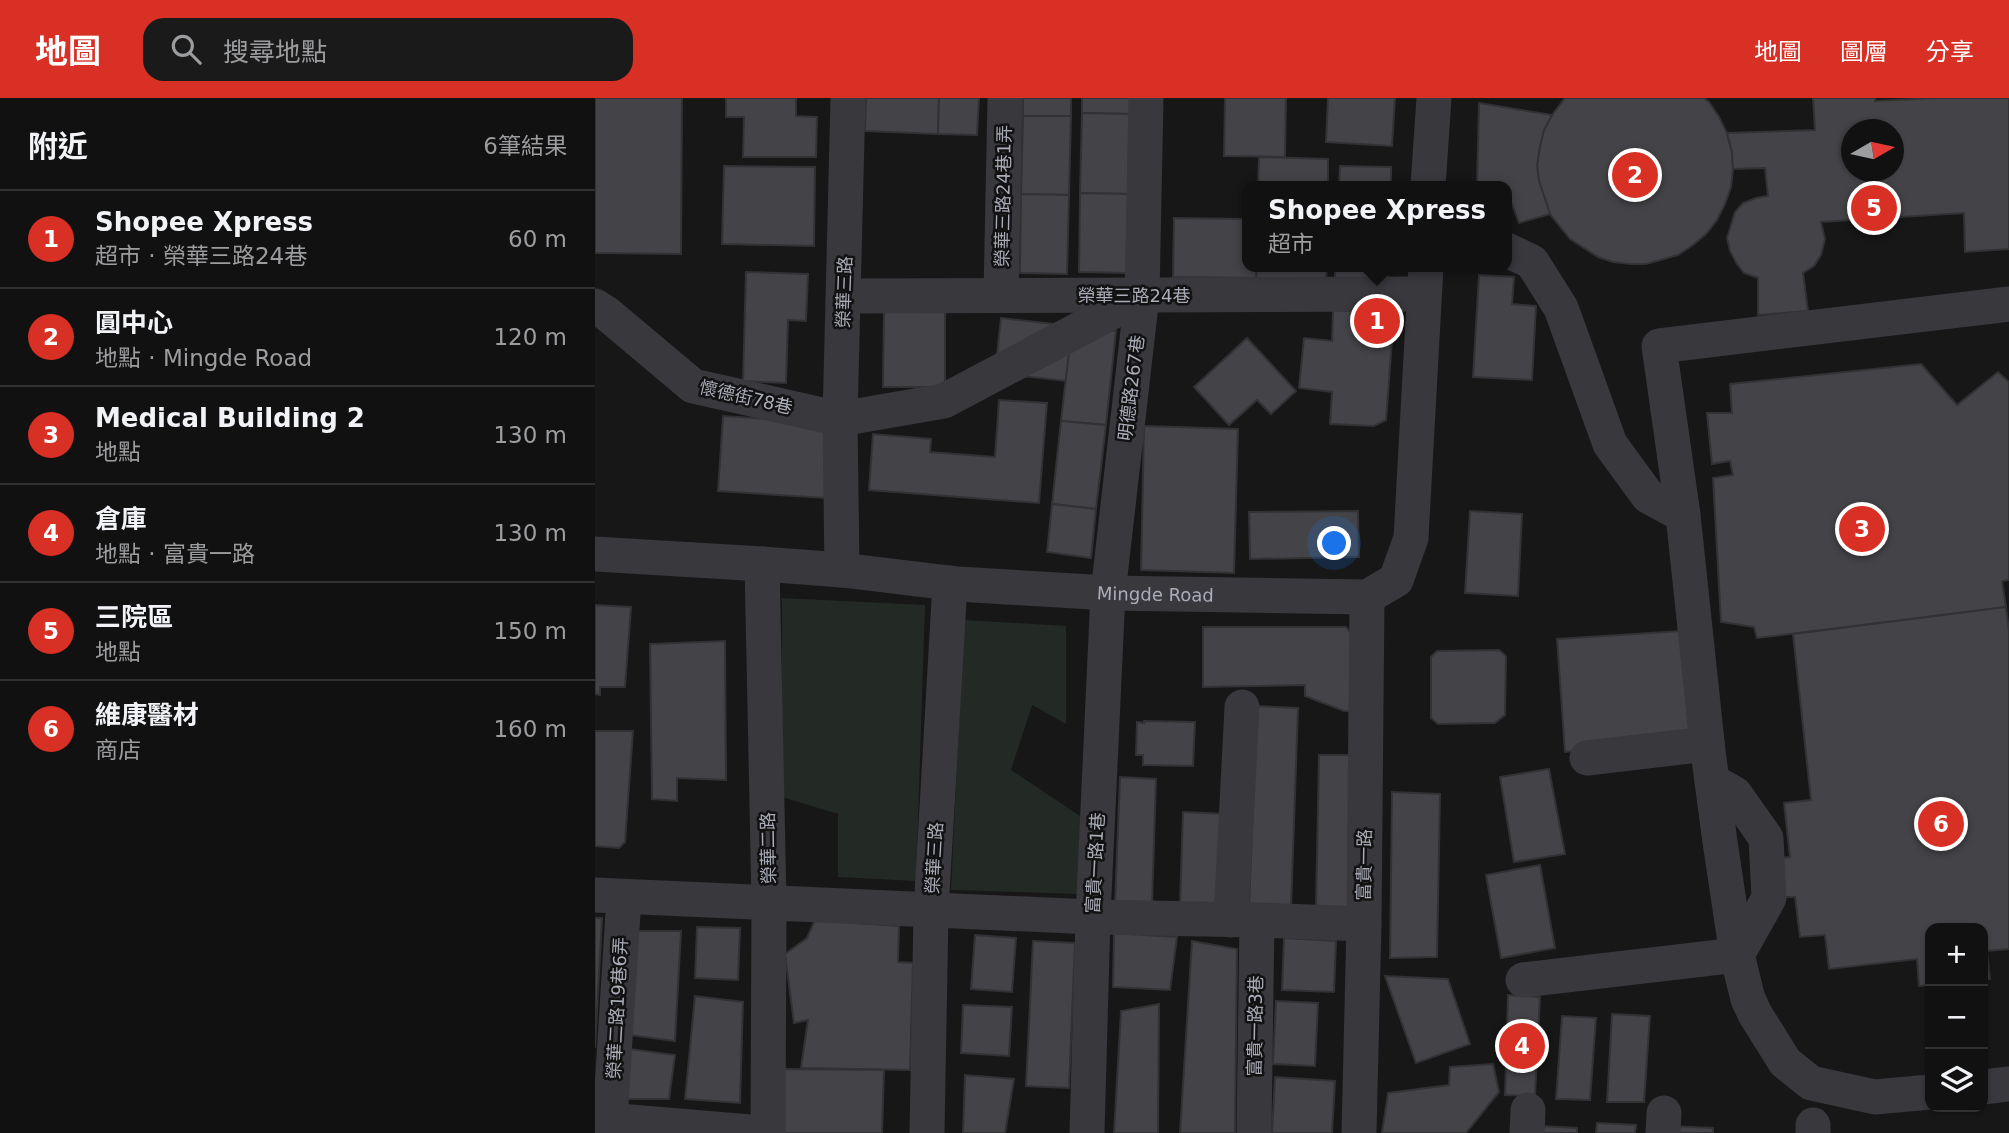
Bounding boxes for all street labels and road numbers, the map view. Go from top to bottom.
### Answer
street label: 榮華三路24巷1弄 [991,125,1015,267]
street label: 榮華三路 [832,256,856,328]
street label: 榮華三路24巷 [1078,285,1190,306]
street label: 明德路267巷 [1114,334,1148,442]
street label: 懷德街78巷 [697,376,795,418]
street label: Mingde Road [1096,582,1214,605]
street label: 榮華二路 [757,812,779,884]
street label: 富貴一路1巷 [1082,812,1108,914]
street label: 榮華三路 [922,821,946,895]
street label: 富貴一路 [1353,829,1375,901]
street label: 榮華二路19巷6弄 [603,936,631,1080]
street label: 富貴一路3巷 [1244,975,1266,1077]

